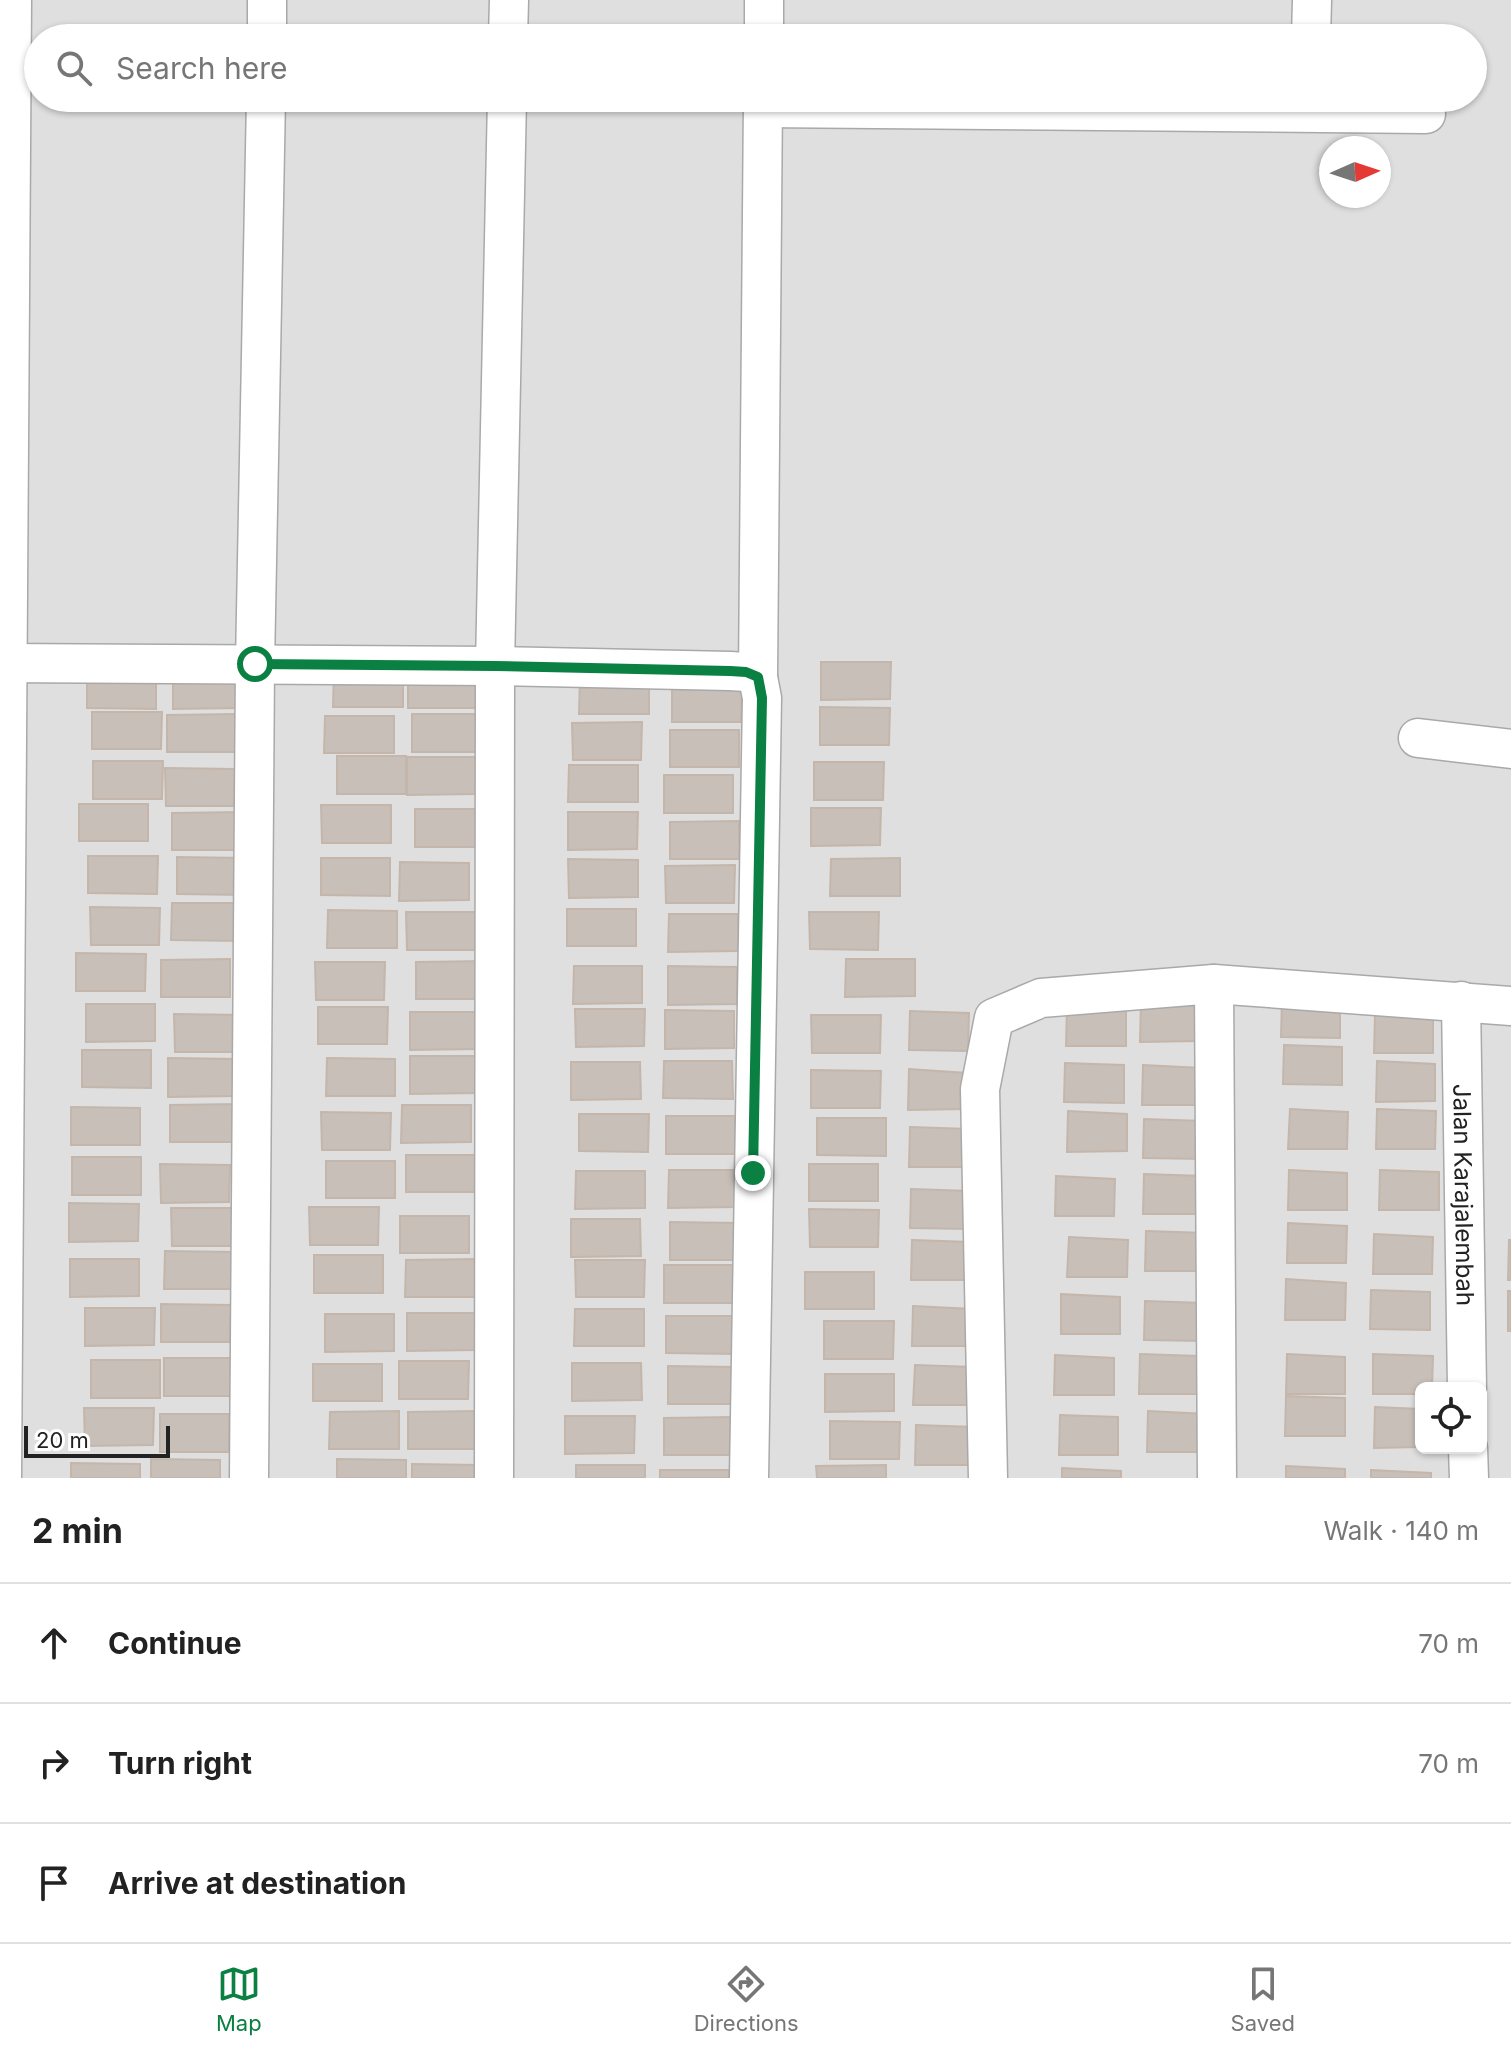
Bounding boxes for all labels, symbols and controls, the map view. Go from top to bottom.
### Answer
search box [24,24,1487,112]
icon: search [52,46,96,90]
text: Search here [116,50,288,86]
north arrow [1319,136,1391,208]
route start [237,646,273,682]
street label: Jalan Karajalembah [1448,1084,1480,1306]
route end [735,1155,771,1191]
map controls [1415,1382,1487,1454]
button: locate [1415,1382,1487,1454]
scale bar [24,1422,170,1458]
text: 20 m [36,1427,89,1453]
text: 2 min [32,1510,123,1551]
text: Walk · 140 m [1324,1515,1479,1546]
icon: ahead [32,1621,76,1665]
text: Continue [108,1625,242,1661]
text: 70 m [1418,1628,1479,1659]
icon: right [32,1741,76,1785]
text: Turn right [108,1745,252,1781]
text: 70 m [1418,1748,1479,1779]
icon: arrive [32,1861,76,1905]
text: Arrive at destination [108,1865,406,1901]
tab: Map [216,1962,262,2036]
tab: Directions [694,1962,799,2036]
tab: Saved [1231,1962,1295,2036]

